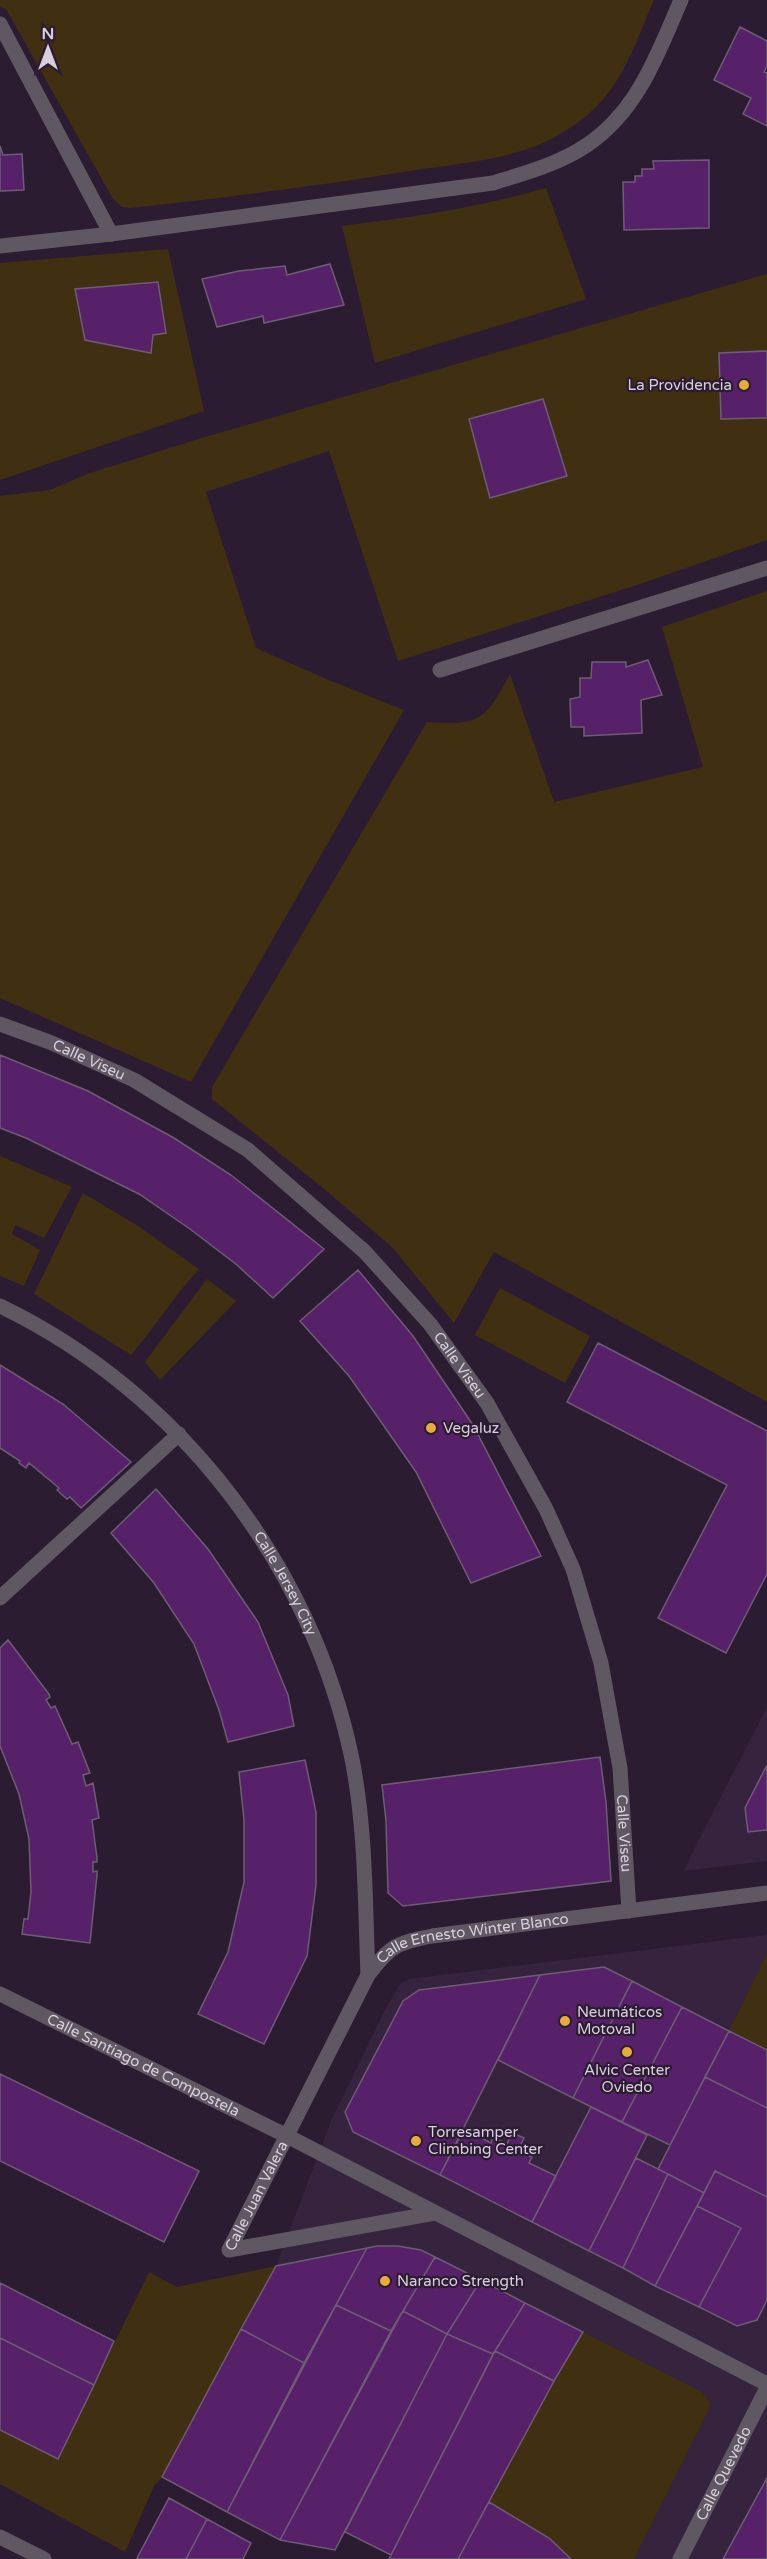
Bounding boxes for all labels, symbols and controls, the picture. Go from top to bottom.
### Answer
north arrow [18,18,78,78]
text: N [42,24,54,44]
place label: La Providencia [628,376,732,394]
marker: La Providencia [737,378,751,392]
street label: Calle Viseu [50,1036,128,1084]
street label: Calle Viseu [430,1328,490,1402]
place label: Vegaluz [443,1419,499,1437]
marker: Vegaluz [424,1421,438,1435]
street label: Calle Jersey City [250,1528,321,1638]
street label: Calle Viseu [613,1794,636,1873]
street label: Calle Ernesto Winter Blanco [372,1910,570,1967]
place label: Neumáticos Motoval [577,2003,662,2038]
street label: Calle Santiago de Compostela [44,2010,243,2120]
marker: Neumáticos Motoval [558,2014,572,2028]
marker: Alvic Center Oviedo [620,2045,634,2059]
place label: Alvic Center Oviedo [584,2061,670,2096]
place label: Torresamper Climbing Center [428,2123,543,2158]
marker: Torresamper Climbing Center [409,2134,423,2148]
street label: Calle Juan Valera [221,2138,292,2254]
place label: Naranco Strength [397,2272,524,2290]
marker: Naranco Strength [378,2274,392,2288]
street label: Calle Quevedo [692,2423,755,2524]

